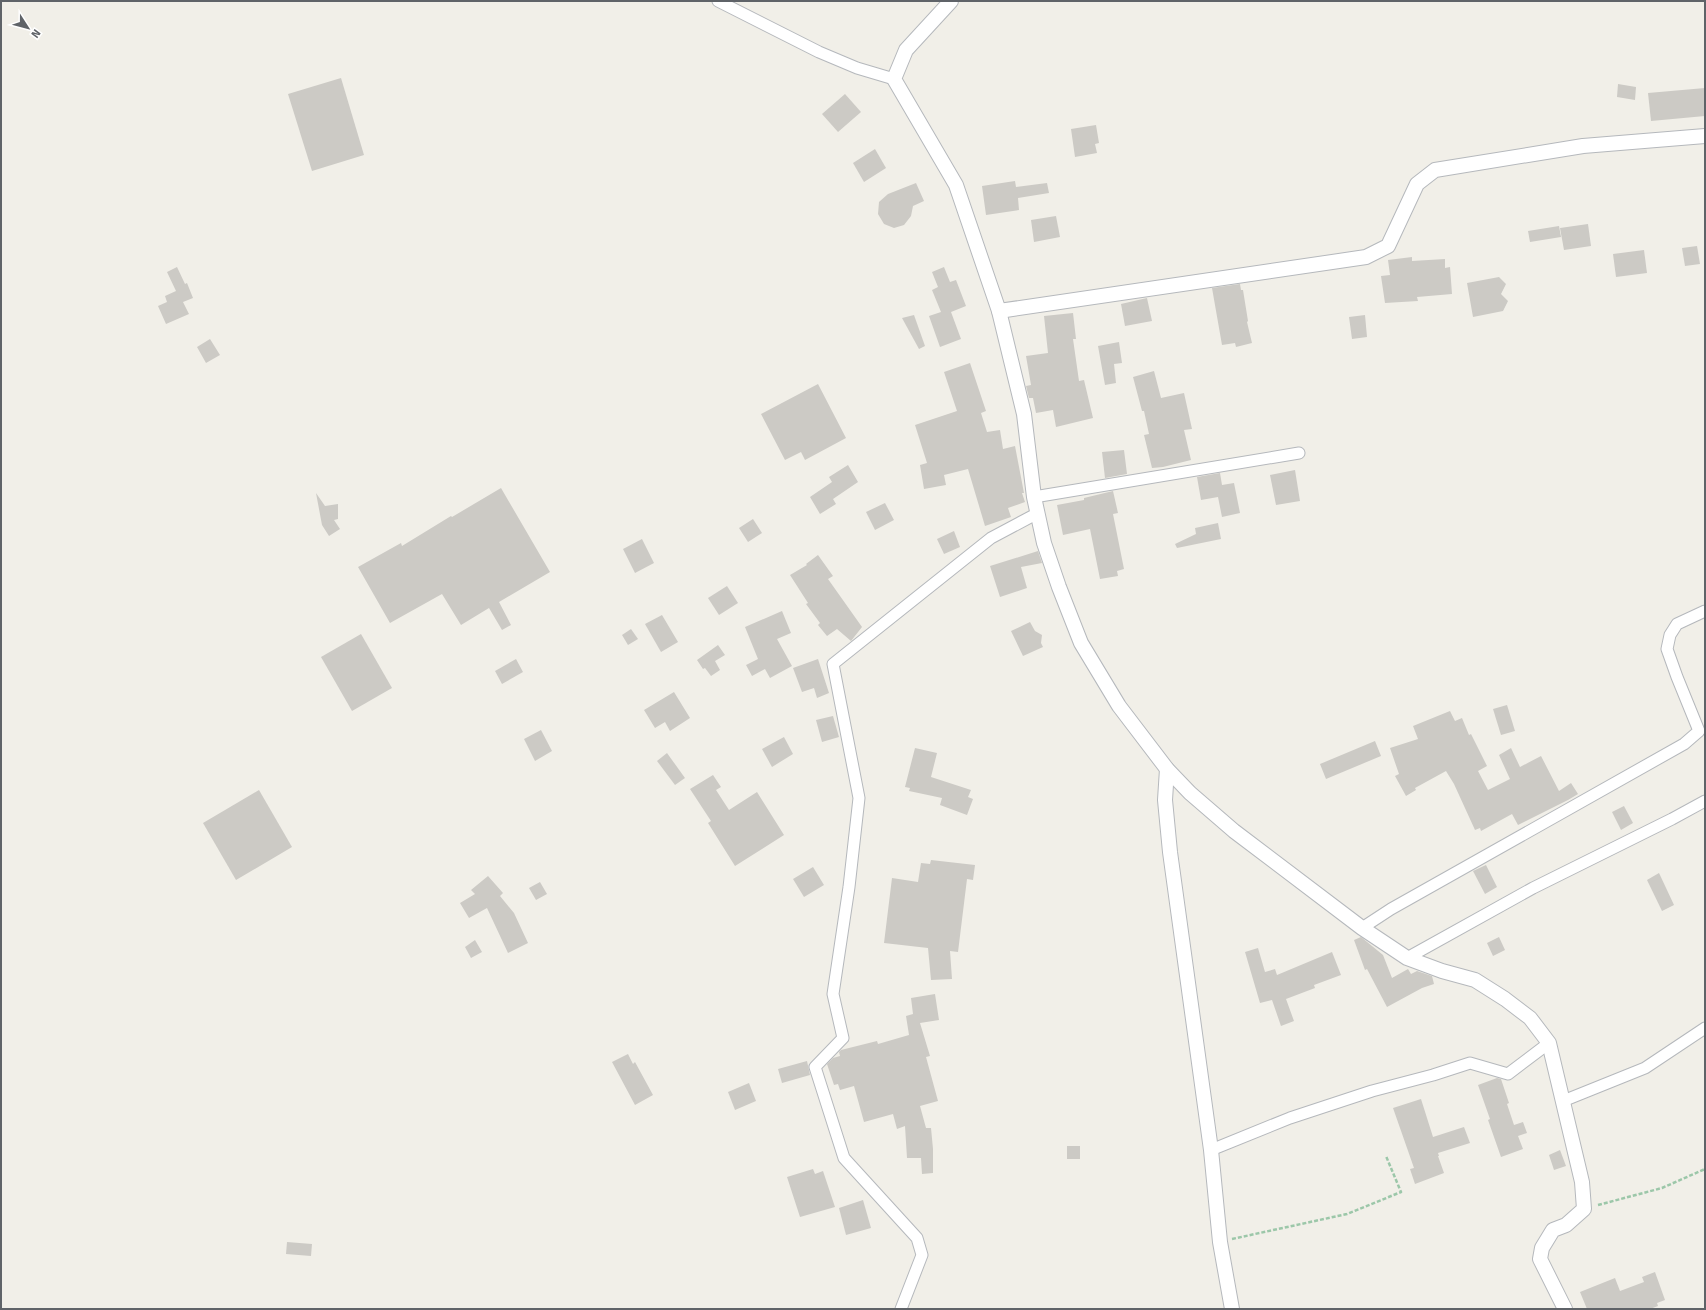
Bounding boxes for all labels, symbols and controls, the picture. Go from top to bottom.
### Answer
north arrow [8,8,48,48]
text: N [28,27,43,40]

